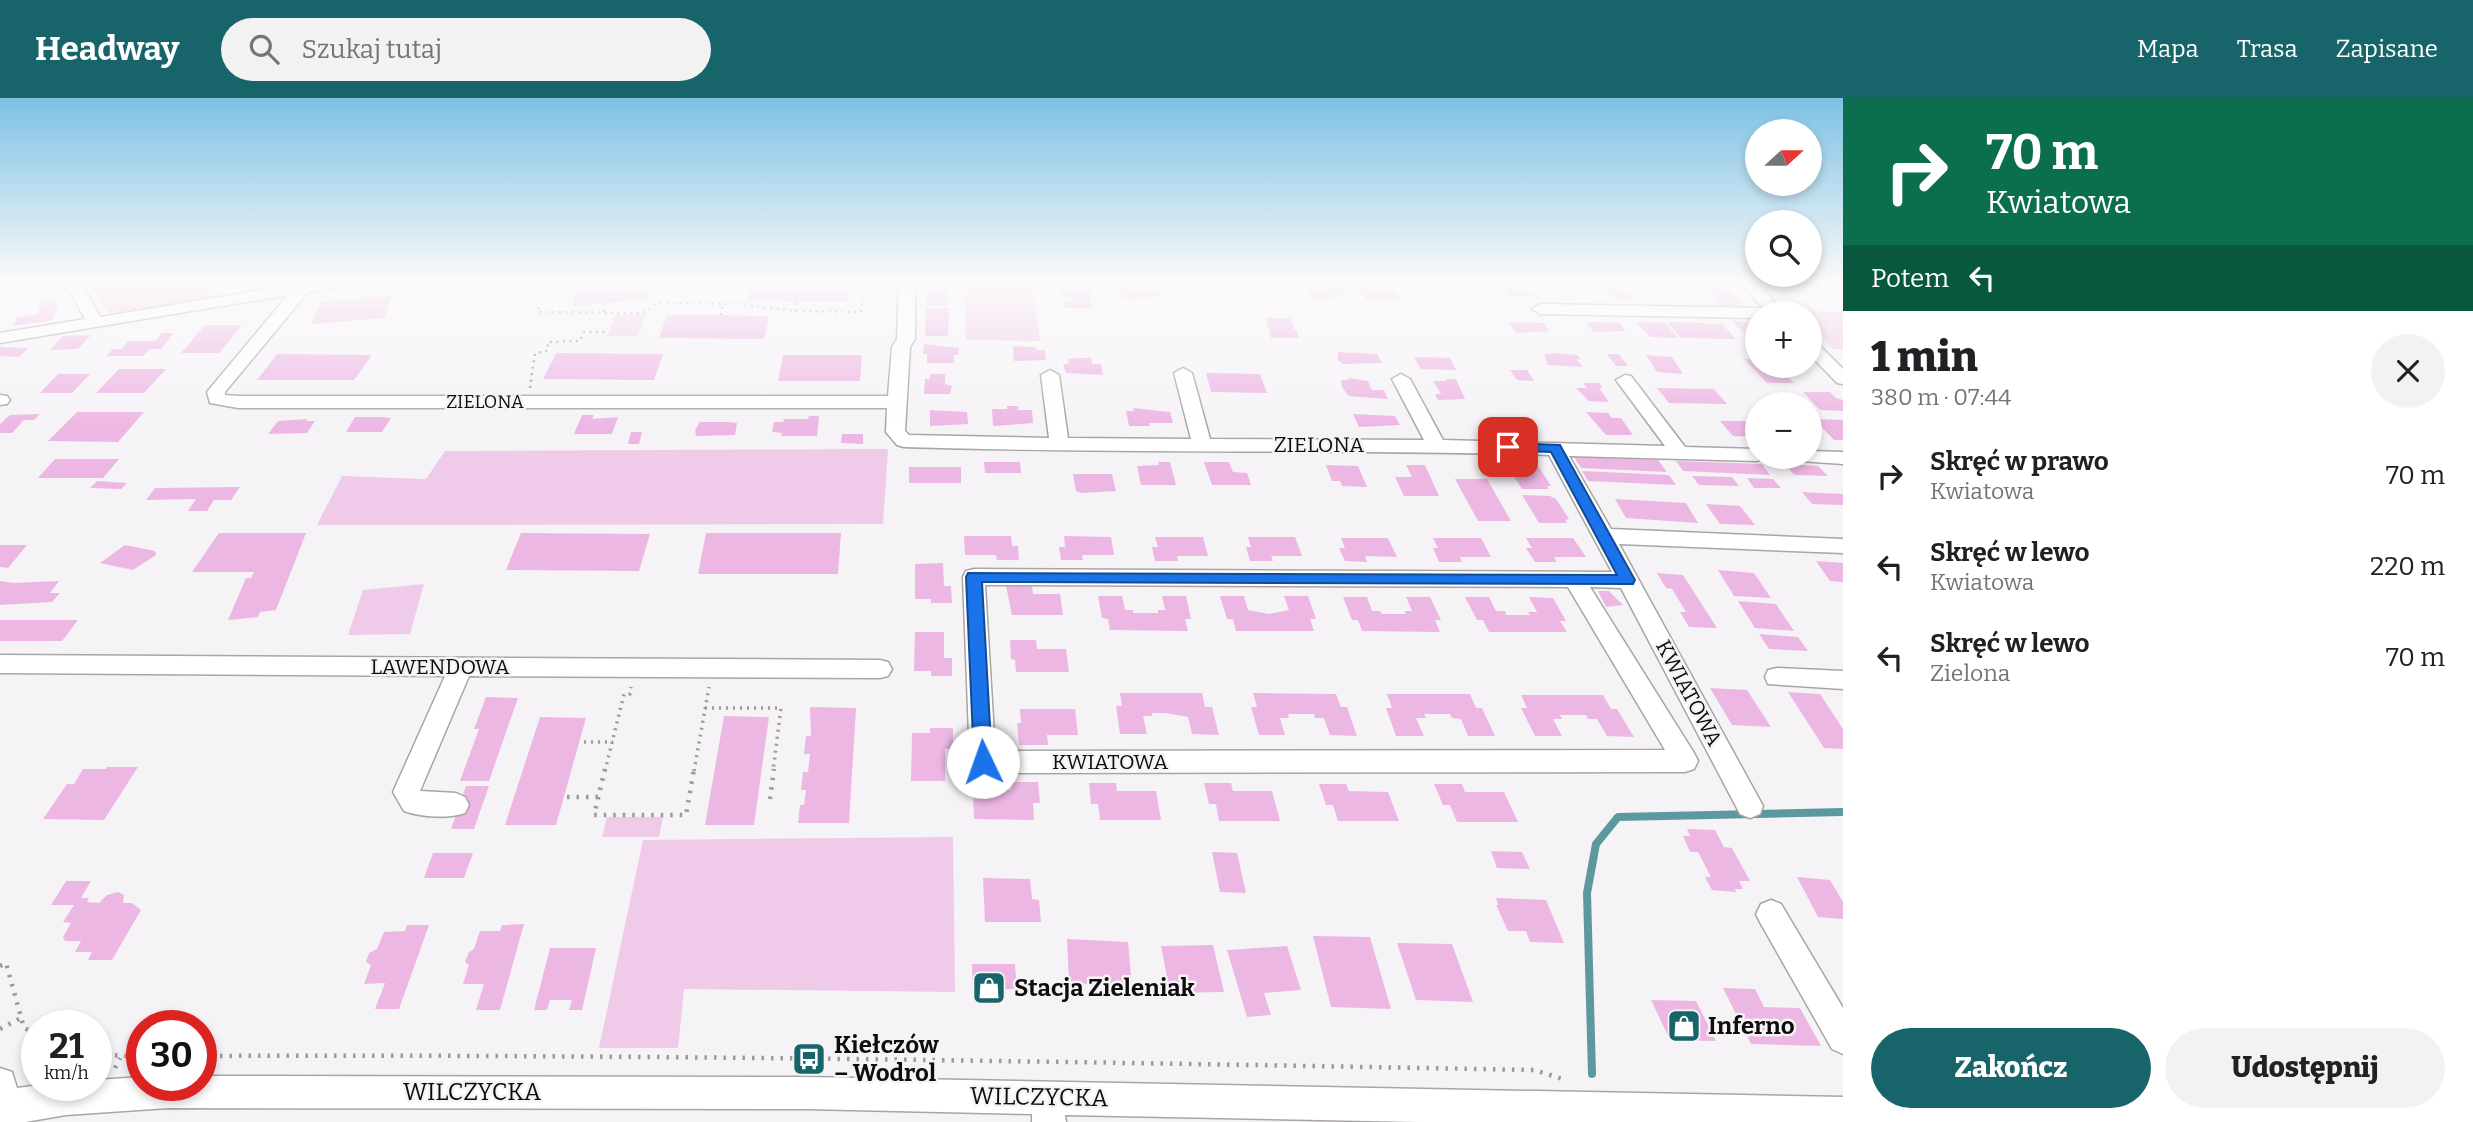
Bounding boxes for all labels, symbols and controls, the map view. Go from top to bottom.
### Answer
search box [221,18,711,81]
text: Headway [35,29,179,69]
icon: search [245,30,283,68]
text: Szukaj tutaj [301,34,442,65]
text: Mapa [2137,35,2199,63]
text: Trasa [2237,35,2298,63]
text: Zapisane [2336,35,2438,63]
north arrow [1745,119,1822,196]
map controls [1745,119,1822,469]
text: 70 m [1986,123,2098,182]
icon: right [1871,126,1962,217]
text: Kwiatowa [1986,183,2131,221]
button: search [1745,210,1822,287]
icon: left [1963,259,2001,297]
text: Potem [1871,263,1949,294]
button: + [1745,301,1822,378]
text: 1 min [1871,332,1978,382]
button: close [2371,334,2445,408]
text: 380 m · 07:44 [1871,383,2011,411]
street label: ZIELONA [446,391,524,413]
button: − [1745,392,1822,469]
pin [1478,417,1538,477]
icon: arrive [1489,428,1527,466]
street label: ZIELONA [1274,432,1364,458]
text: Skręć w prawo [1930,446,2109,477]
icon: right [1871,457,1909,495]
text: 70 m [2386,460,2445,491]
text: Kwiatowa [1930,477,2034,505]
text: Skręć w lewo [1930,537,2090,568]
icon: left [1871,548,1909,586]
text: 220 m [2370,551,2445,582]
text: Kwiatowa [1930,568,2034,596]
text: Skręć w lewo [1930,628,2090,659]
street label: KWIATOWA [1650,636,1728,750]
icon: left [1871,639,1909,677]
text: 70 m [2386,642,2445,673]
street label: LAWENDOWA [370,654,510,680]
text: Zielona [1930,659,2010,687]
position arrow [946,725,1020,799]
street label: KWIATOWA [1052,749,1168,775]
shop icon: Stacja Zieleniak [970,969,1008,1007]
place label: Stacja Zieleniak [1014,974,1196,1002]
shop icon: Inferno [1665,1007,1703,1045]
speed limit sign: 30 [126,1010,217,1101]
place label: Inferno [1708,1012,1795,1040]
text: 21 [49,1025,84,1067]
button: Zakończ [1871,1028,2151,1108]
button: Udostępnij [2165,1028,2445,1108]
place label: Kiełczów – Wodrol [834,1031,940,1087]
bus stop icon: Kiełczów – Wodrol [790,1040,828,1078]
text: km/h [44,1062,89,1084]
street label: WILCZYCKA [403,1078,541,1106]
street label: WILCZYCKA [970,1082,1108,1112]

